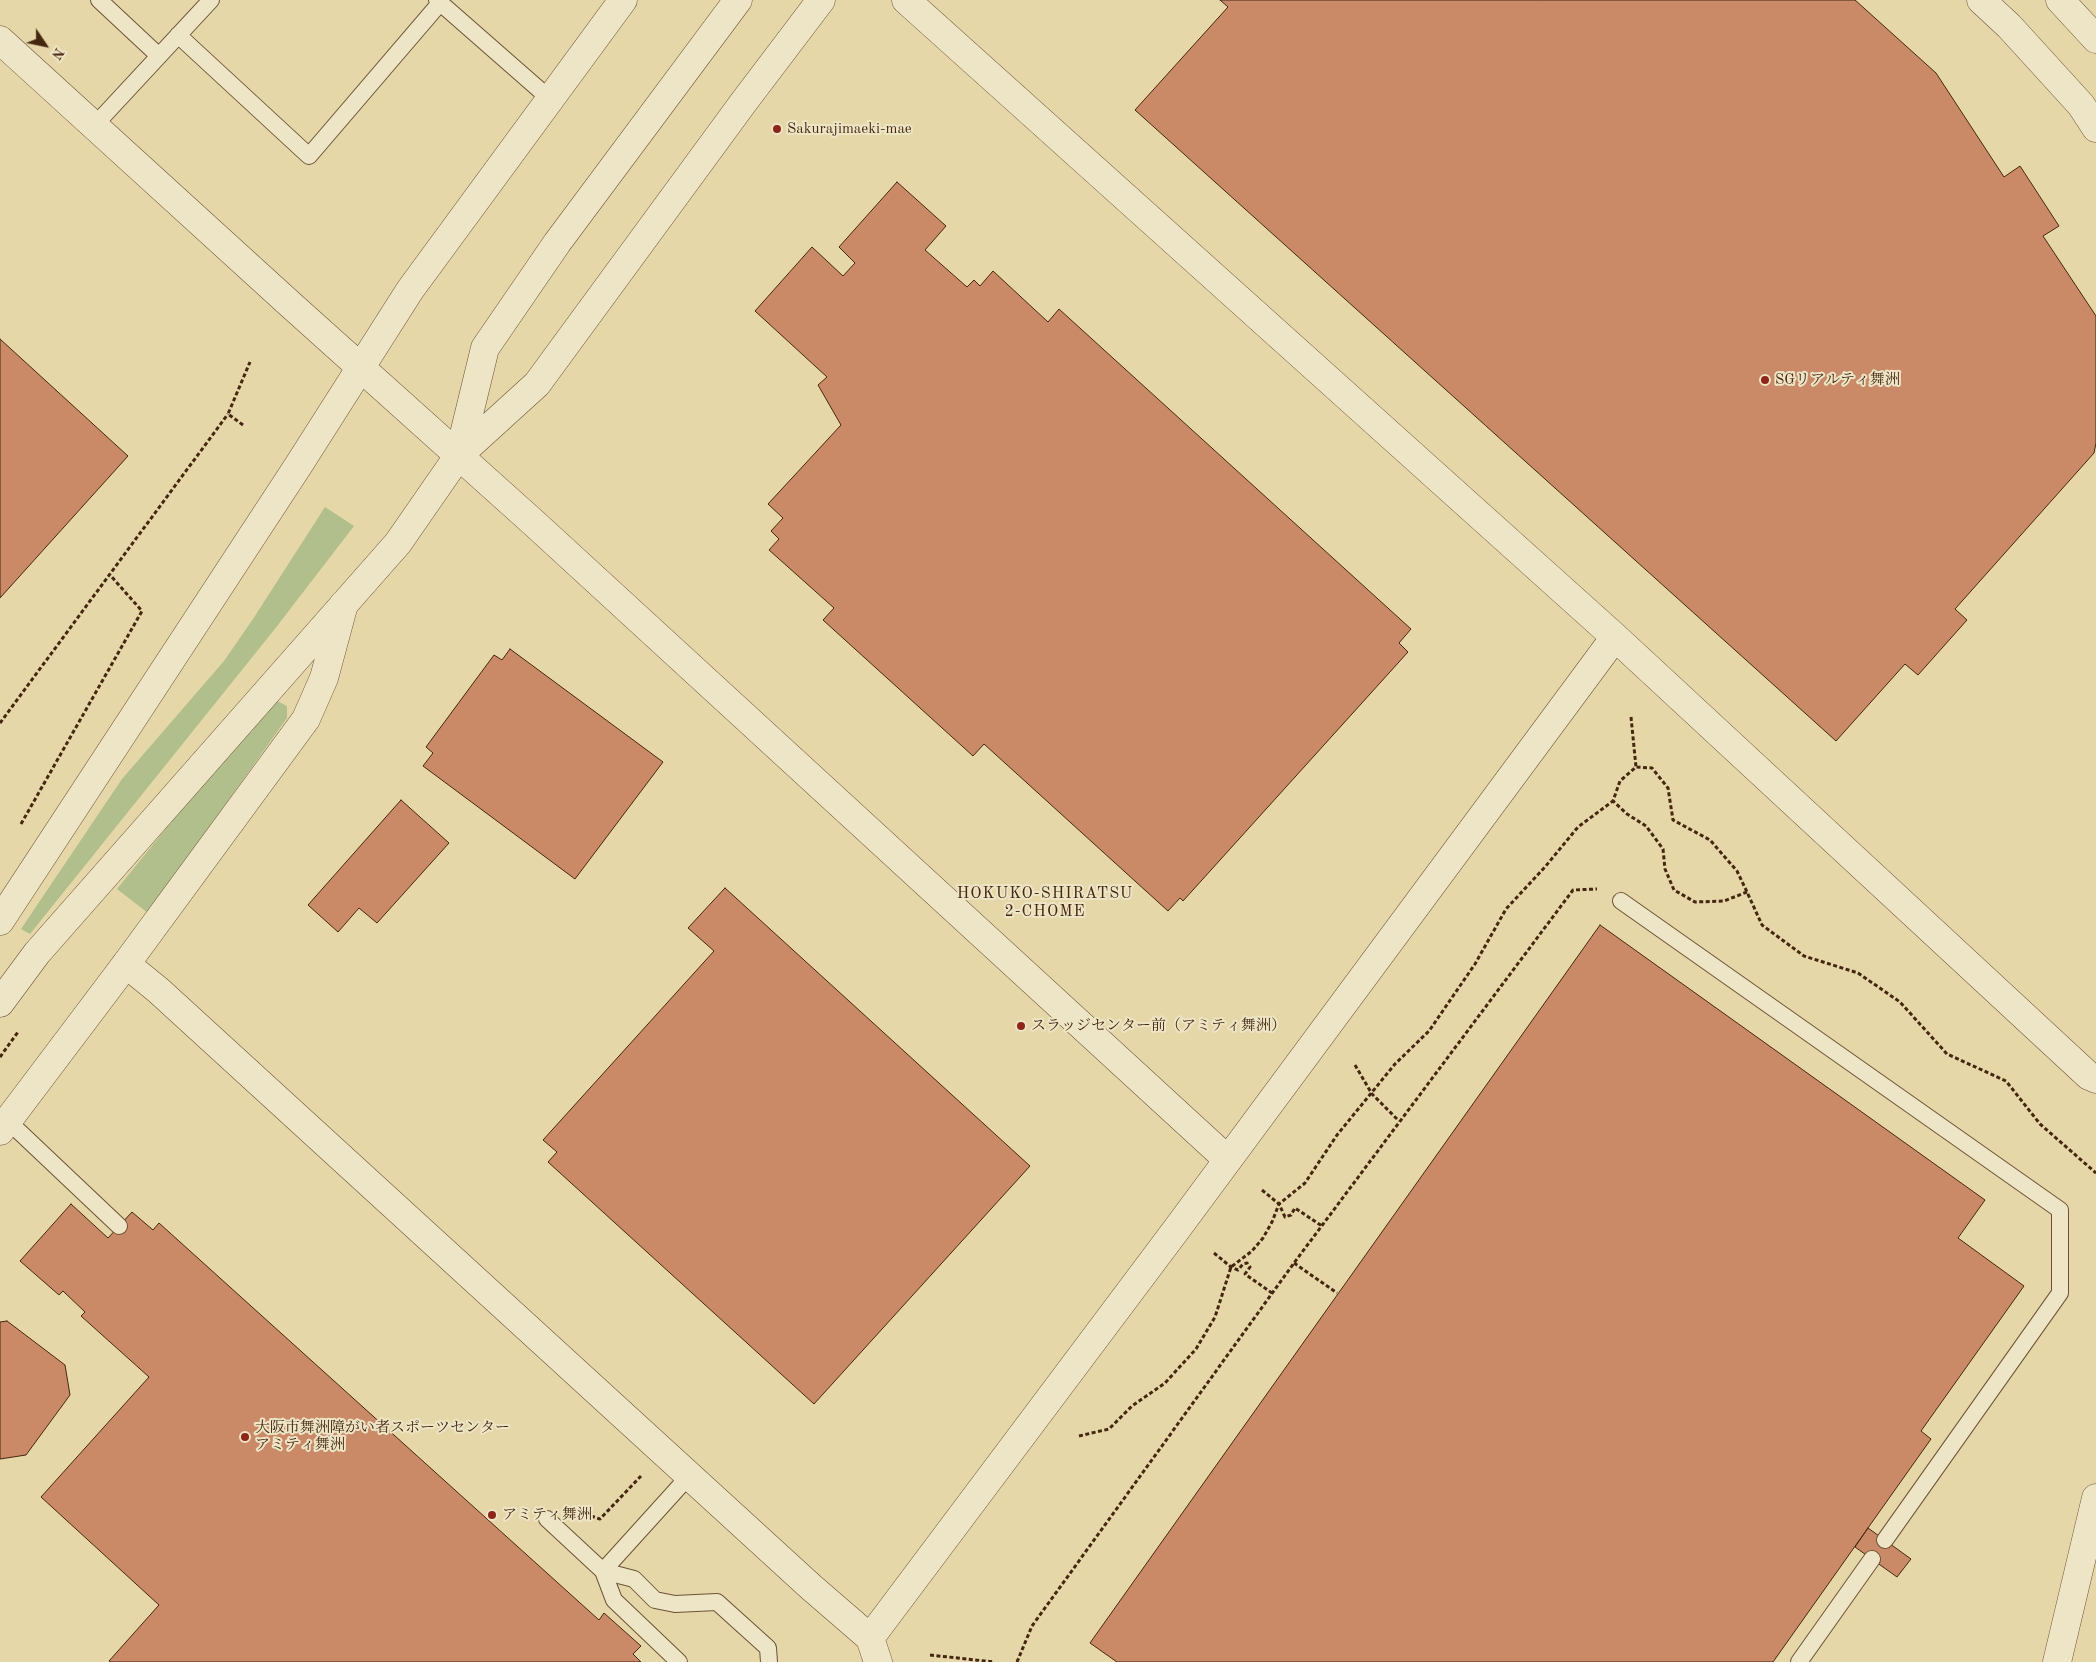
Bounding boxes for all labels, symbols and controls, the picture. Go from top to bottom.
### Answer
north arrow [20,20,70,70]
text: N [49,45,66,62]
place label: Sakurajimaeki-mae [787,120,912,138]
marker: Sakurajimaeki-mae [771,123,783,135]
place label: SGリアルティ舞洲 [1775,371,1900,389]
marker: SGリアルティ舞洲 [1759,374,1771,386]
district label: HOKUKO-SHIRATSU 2-CHOME [955,884,1135,922]
place label: スラッジセンター前（アミティ舞洲） [1031,1017,1286,1035]
marker: スラッジセンター前（アミティ舞洲） [1015,1020,1027,1032]
place label: 大阪市舞洲障がい者スポーツセンター アミティ舞洲 [255,1419,510,1454]
marker: 大阪市舞洲障がい者スポーツセンター アミティ舞洲 [239,1431,251,1443]
place label: アミティ舞洲 [502,1506,592,1524]
marker: アミティ舞洲 [486,1509,498,1521]

